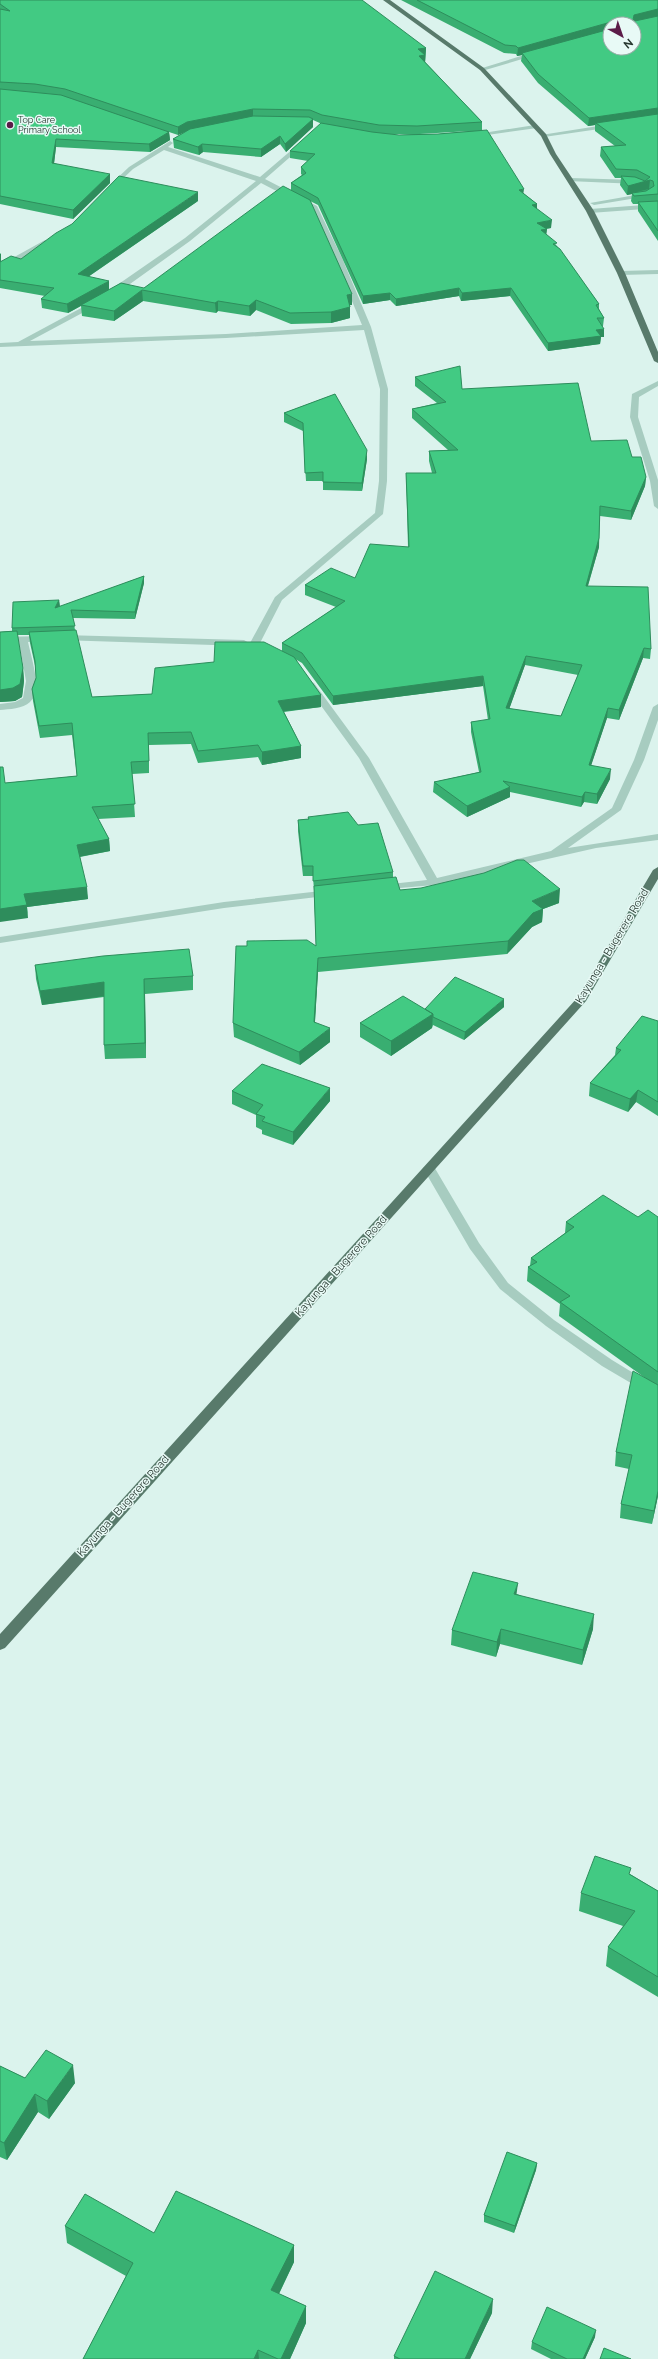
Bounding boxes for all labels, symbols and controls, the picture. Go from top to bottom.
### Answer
north arrow [602,16,642,56]
text: N [621,36,636,51]
place label: Top Care Primary School [18,115,81,135]
marker: Top Care Primary School [5,120,15,130]
street label: Kayunga - Bugerere Road [573,886,651,1006]
street label: Kayunga - Bugerere Road [292,1213,390,1319]
street label: Kayunga - Bugerere Road [74,1453,172,1559]

